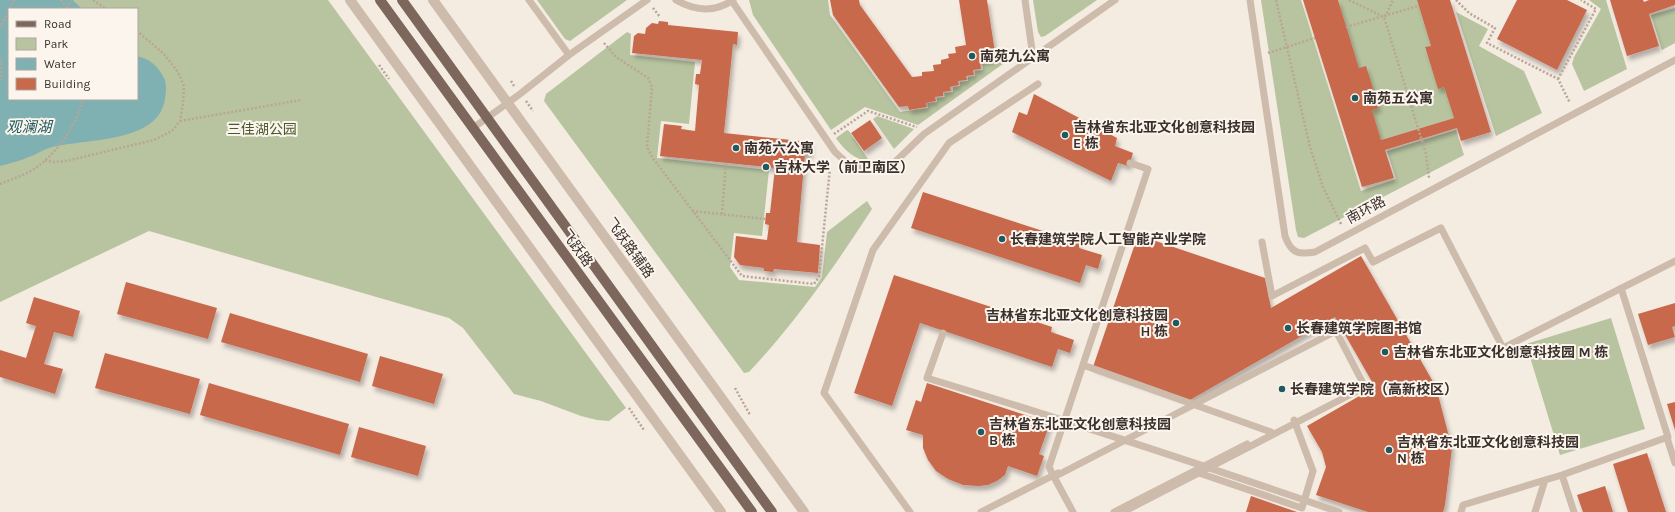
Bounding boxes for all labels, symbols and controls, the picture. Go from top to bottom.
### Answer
legend [8,8,138,100]
text: Road [44,17,72,31]
text: Park [44,37,69,51]
place label: 南苑九公寓 [980,48,1050,65]
marker: 南苑九公寓 [967,51,977,61]
text: Water [44,57,77,71]
text: Building [44,77,91,91]
place label: 南苑五公寓 [1363,90,1433,107]
marker: 南苑五公寓 [1350,93,1360,103]
water label: 观澜湖 [6,118,53,136]
place label: 吉林省东北亚文化创意科技园 E 栋 [1073,119,1255,152]
park label: 三佳湖公园 [227,121,297,138]
marker: 吉林省东北亚文化创意科技园 E 栋 [1060,130,1070,140]
place label: 南苑六公寓 [744,140,814,157]
marker: 南苑六公寓 [731,143,741,153]
place label: 吉林大学（前卫南区） [774,159,914,176]
marker: 吉林大学（前卫南区） [761,162,771,172]
street label: 南环路 [1343,193,1389,227]
street label: 飞跃路辅路 [603,215,657,281]
street label: 飞跃路 [558,226,596,270]
place label: 长春建筑学院人工智能产业学院 [1010,231,1206,248]
marker: 长春建筑学院人工智能产业学院 [997,234,1007,244]
place label: 吉林省东北亚文化创意科技园 H 栋 [986,307,1168,340]
marker: 吉林省东北亚文化创意科技园 H 栋 [1171,318,1181,328]
place label: 长春建筑学院图书馆 [1296,320,1422,337]
marker: 长春建筑学院图书馆 [1283,323,1293,333]
place label: 吉林省东北亚文化创意科技园 M 栋 [1393,344,1608,361]
marker: 吉林省东北亚文化创意科技园 M 栋 [1380,347,1390,357]
place label: 长春建筑学院（高新校区） [1290,381,1458,398]
marker: 长春建筑学院（高新校区） [1277,384,1287,394]
place label: 吉林省东北亚文化创意科技园 B 栋 [989,416,1171,449]
marker: 吉林省东北亚文化创意科技园 B 栋 [976,427,986,437]
place label: 吉林省东北亚文化创意科技园 N 栋 [1397,434,1579,467]
marker: 吉林省东北亚文化创意科技园 N 栋 [1384,445,1394,455]

